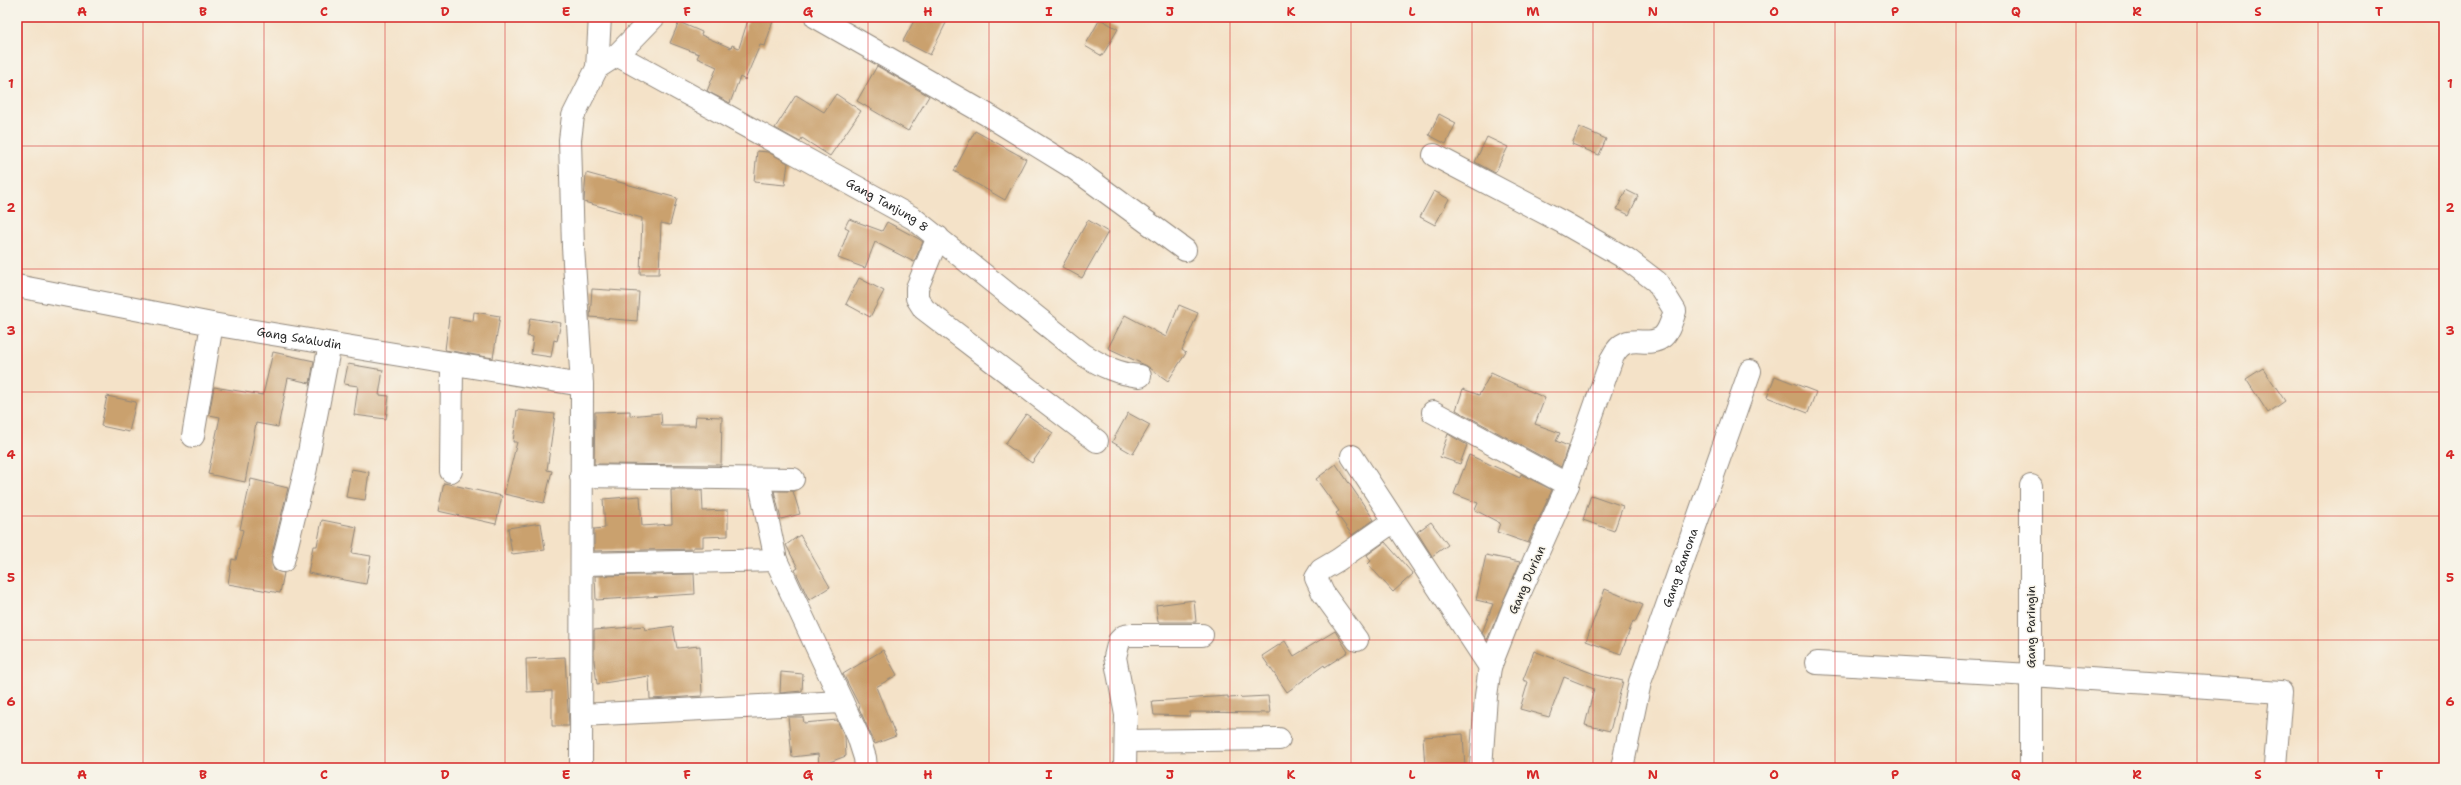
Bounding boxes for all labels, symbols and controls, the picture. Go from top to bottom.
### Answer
text: A [77,3,87,20]
text: B [199,3,207,20]
text: C [320,3,328,20]
text: D [440,3,450,20]
text: E [562,3,571,20]
text: F [683,3,691,20]
text: G [803,3,814,20]
text: H [923,3,933,20]
text: I [1045,3,1053,20]
text: J [1166,3,1174,20]
text: K [1287,3,1296,20]
text: L [1408,3,1416,20]
text: M [1526,3,1540,20]
text: N [1648,3,1658,20]
text: O [1769,3,1779,20]
text: P [1891,3,1899,20]
text: Q [2011,3,2021,20]
text: R [2132,3,2142,20]
text: S [2254,3,2262,20]
text: T [2375,3,2383,20]
text: 1 [8,75,14,92]
text: 1 [2447,75,2453,92]
street label: Gang Tanjung 8 [843,175,932,235]
text: 2 [6,199,16,216]
text: 2 [2445,199,2455,216]
text: 3 [6,322,16,339]
text: 3 [2445,322,2455,339]
street label: Gang Sa'aludin [256,323,343,353]
text: 4 [6,446,16,463]
text: 4 [2445,446,2455,463]
street label: Gang Ramona [1659,525,1702,610]
street label: Gang Durian [1505,543,1549,617]
text: 5 [7,569,15,586]
text: 5 [2446,569,2454,586]
street label: Gang Paringin [2023,586,2039,668]
text: 6 [6,693,16,710]
text: 6 [2445,693,2455,710]
text: A [77,766,87,783]
text: B [199,766,207,783]
text: C [320,766,328,783]
text: D [440,766,450,783]
text: E [562,766,571,783]
text: F [683,766,691,783]
text: G [803,766,814,783]
text: H [923,766,933,783]
text: I [1045,766,1053,783]
text: J [1166,766,1174,783]
text: K [1287,766,1296,783]
text: L [1408,766,1416,783]
text: M [1526,766,1540,783]
text: N [1648,766,1658,783]
text: O [1769,766,1779,783]
text: P [1891,766,1899,783]
text: Q [2011,766,2021,783]
text: R [2132,766,2142,783]
text: S [2254,766,2262,783]
text: T [2375,766,2383,783]

